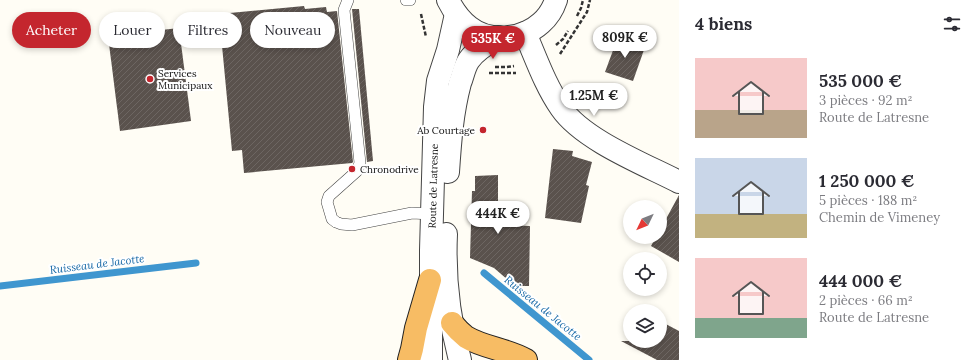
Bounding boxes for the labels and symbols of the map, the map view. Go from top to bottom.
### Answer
pin: 809K € [592,25,658,59]
pin: 535K € [460,26,526,60]
place label: Services Municipaux [158,67,213,92]
marker: Services Municipaux [145,74,155,84]
pin: 1.25M € [557,83,631,117]
place label: Ab Courtage [416,124,476,137]
marker: Ab Courtage [478,125,488,135]
street label: Route de Latresne [425,143,440,229]
place label: Chronodrive [360,163,419,176]
marker: Chronodrive [347,164,357,174]
north arrow [623,200,667,244]
pin: 444K € [465,201,531,235]
water label: Ruisseau de Jacotte [49,251,145,277]
water label: Ruisseau de Jacotte [502,273,584,343]

